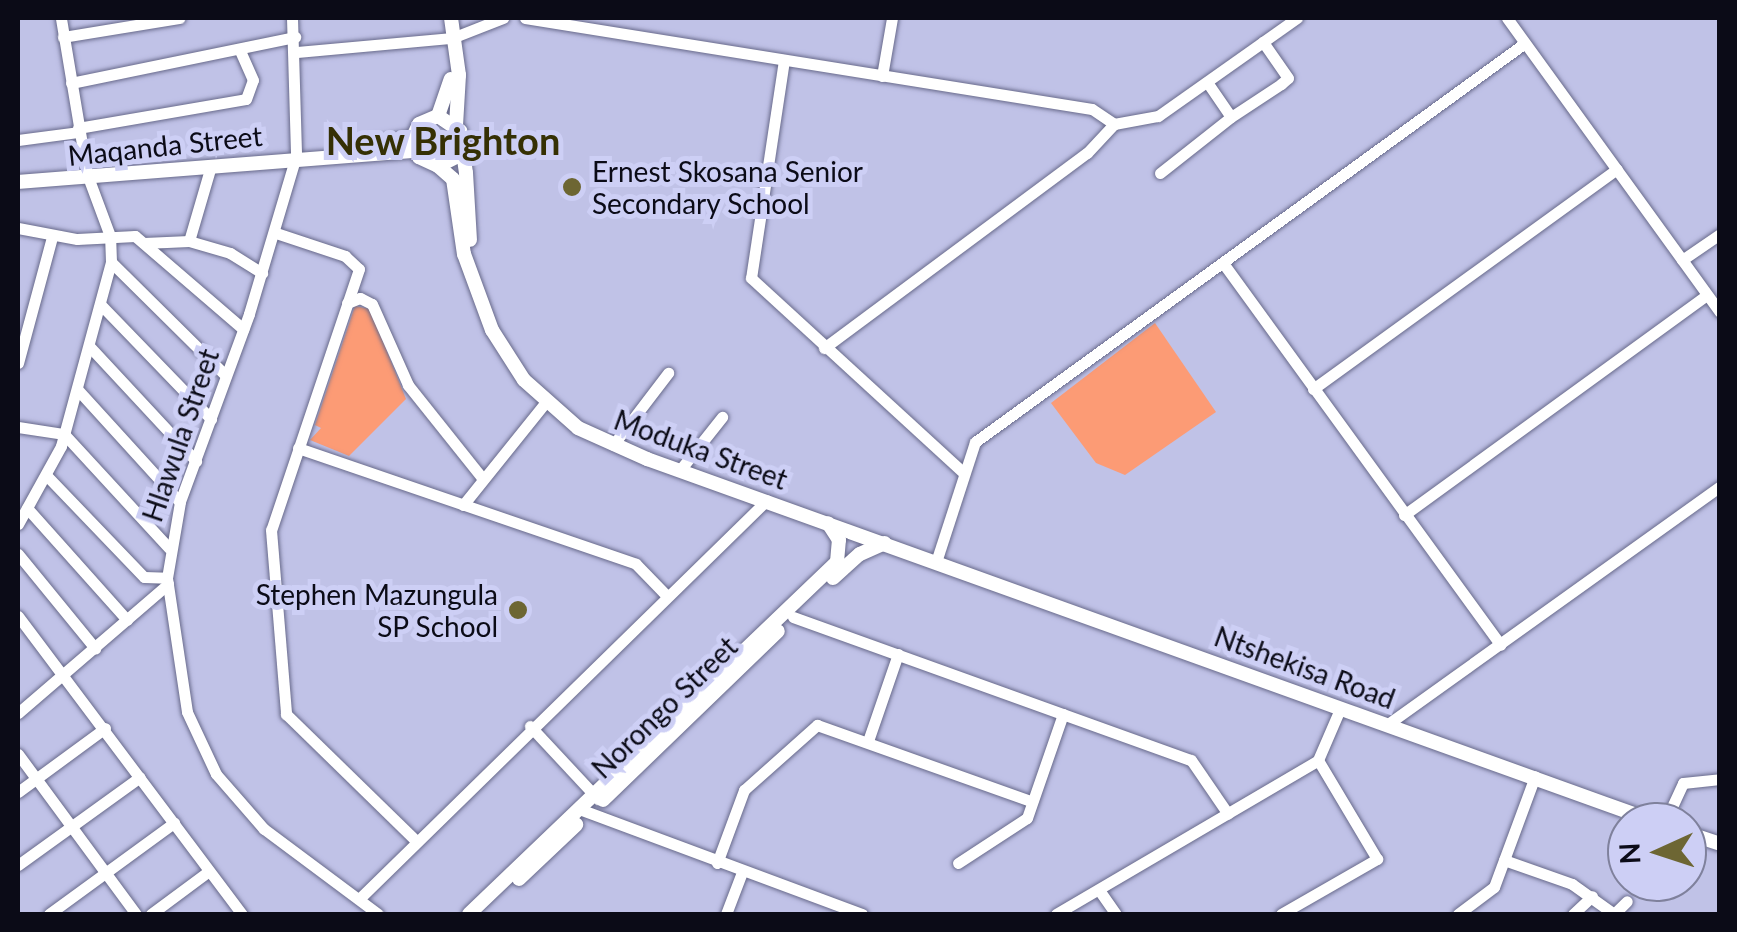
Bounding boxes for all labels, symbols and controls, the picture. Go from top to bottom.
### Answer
street label: Maqanda Street [66,118,264,172]
district label: New Brighton [325,118,561,164]
place label: Ernest Skosana Senior Secondary School [592,154,863,220]
marker: Ernest Skosana Senior Secondary School [561,176,583,198]
street label: Hlawula Street [135,344,225,526]
street label: Moduka Street [610,402,792,496]
place label: Stephen Mazungula SP School [256,577,498,643]
marker: Stephen Mazungula SP School [507,599,529,621]
street label: Ntshekisa Road [1210,619,1400,715]
street label: Norongo Street [584,629,744,785]
north arrow [1607,802,1707,902]
text: N [1611,842,1647,865]

